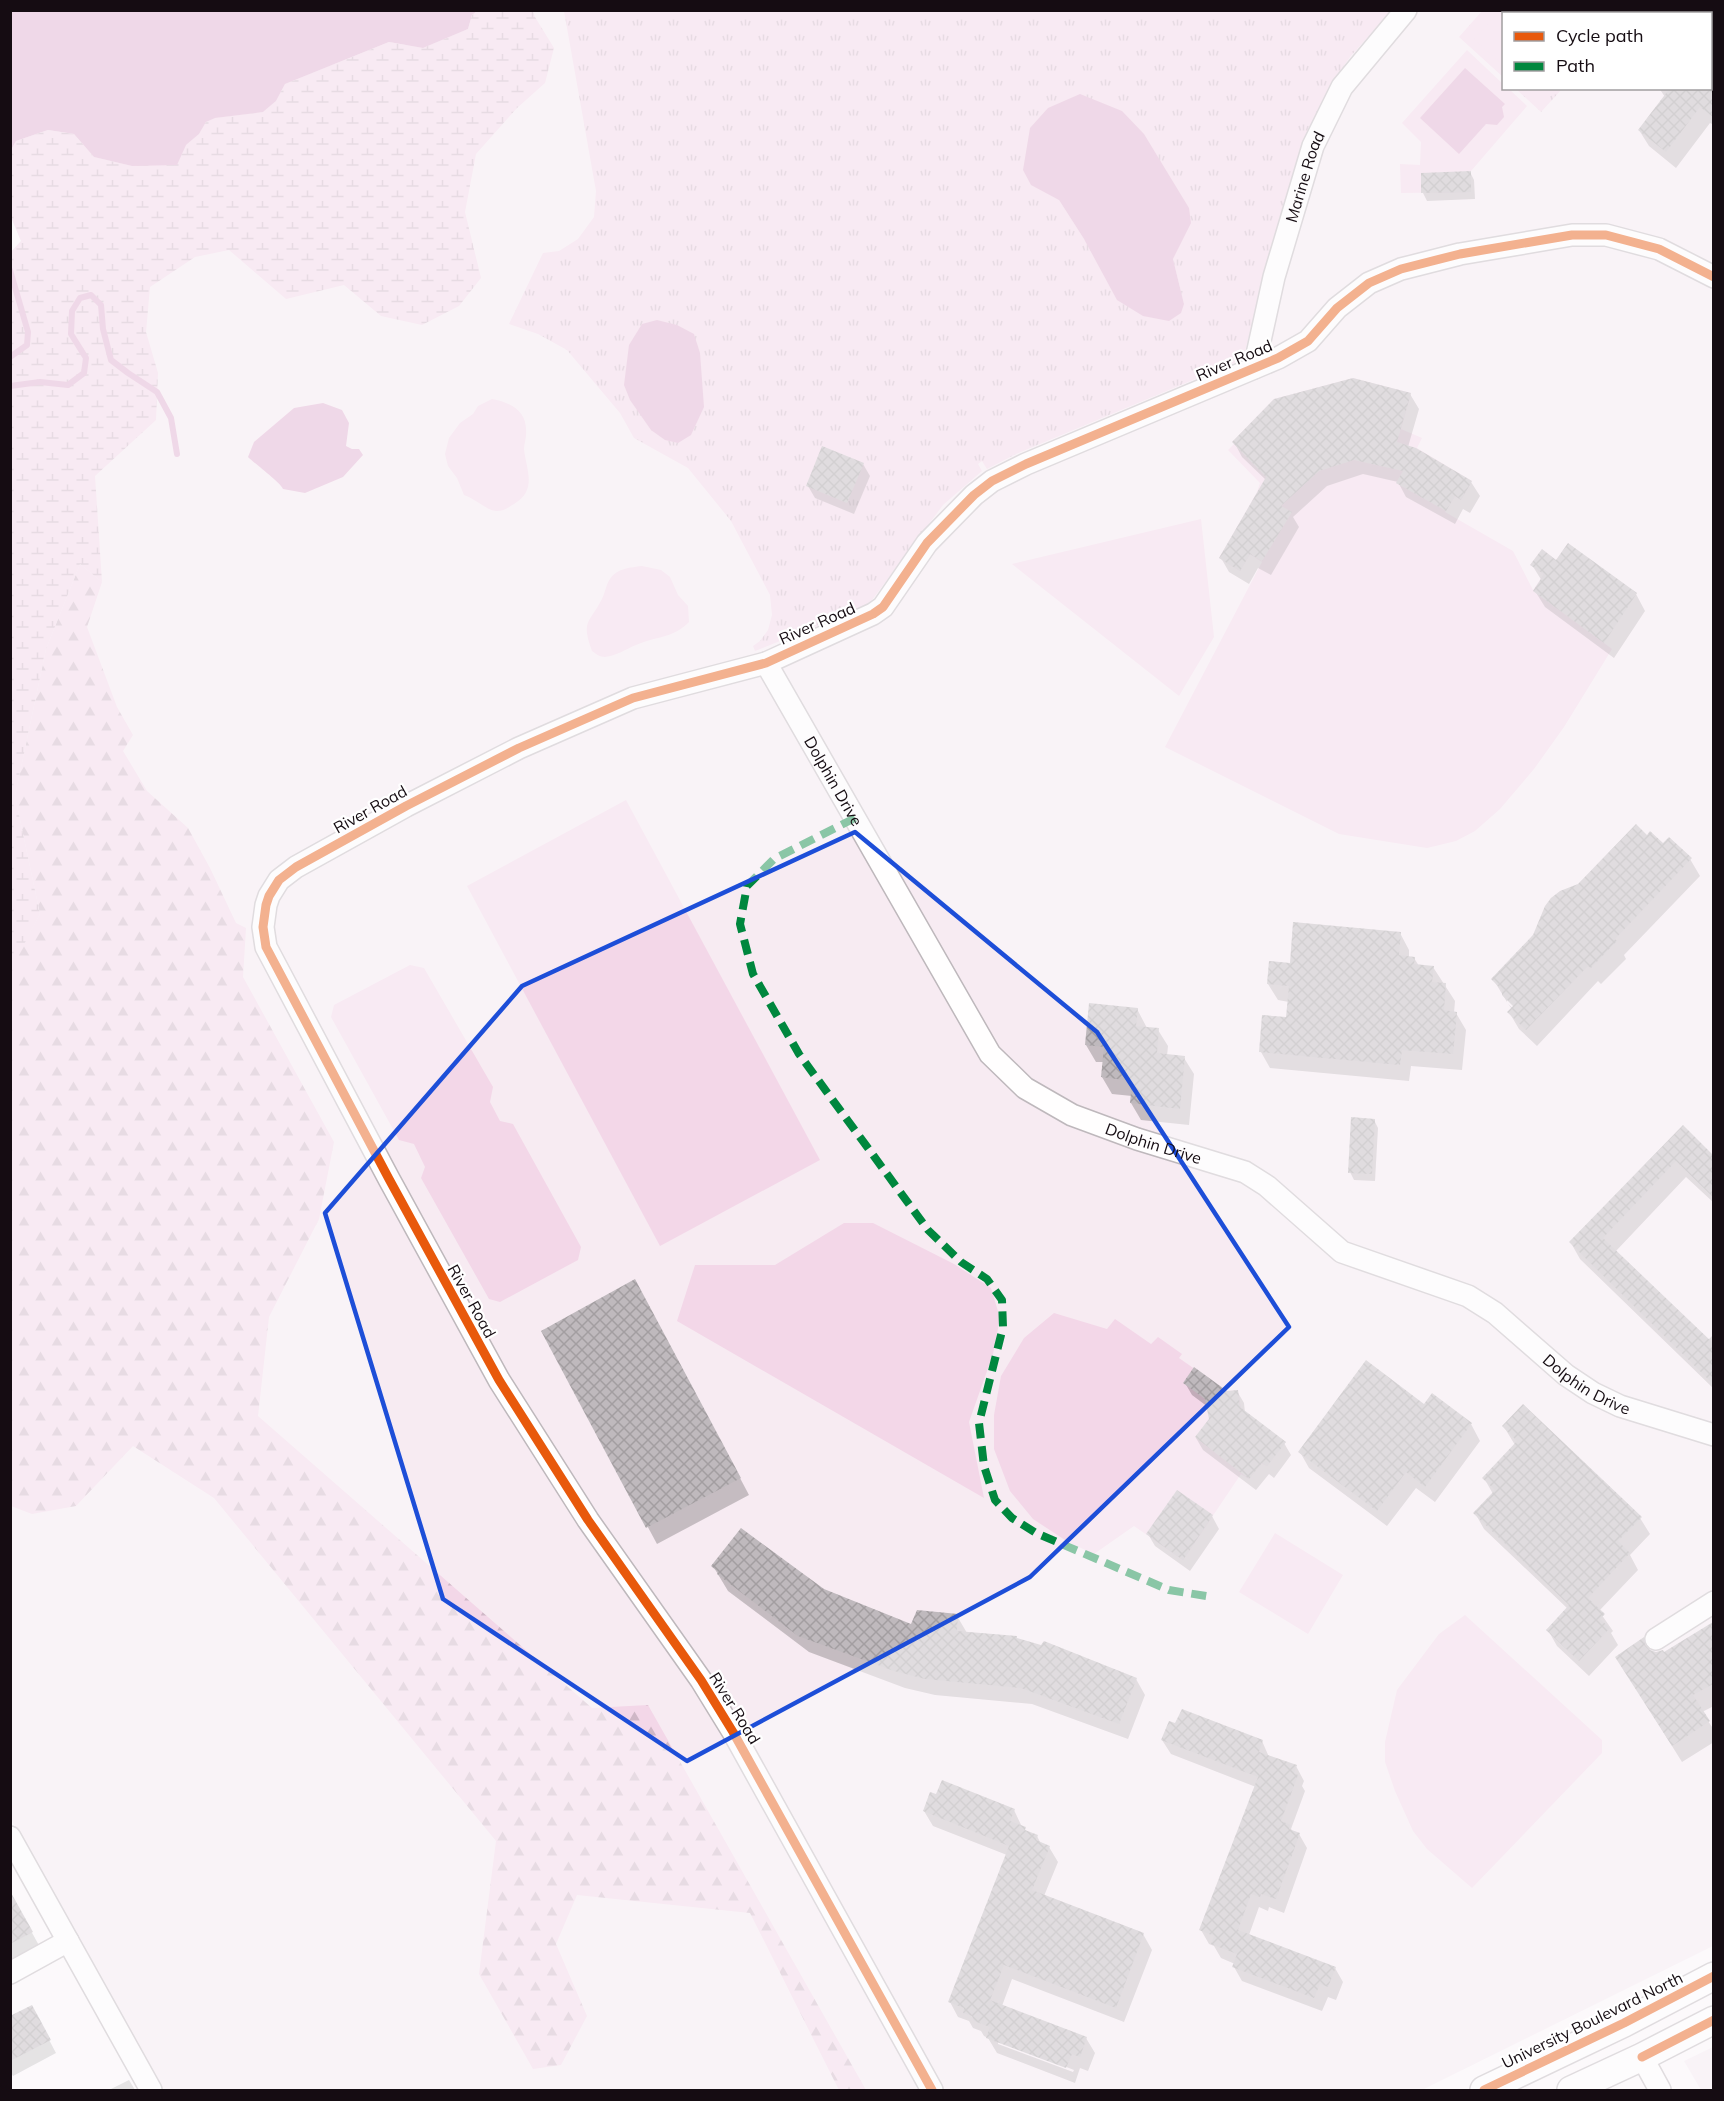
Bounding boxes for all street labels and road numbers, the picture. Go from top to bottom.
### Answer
street label: Marine Road [1281,128,1329,225]
street label: River Road [1193,335,1275,385]
street label: River Road [776,597,858,649]
street label: Dolphin Drive [800,733,867,829]
street label: River Road [330,781,410,837]
street label: Dolphin Drive [1103,1118,1204,1168]
street label: River Road [444,1261,500,1341]
street label: Dolphin Drive [1539,1349,1633,1419]
street label: River Road [705,1668,765,1748]
street label: University Boulevard North [1498,1967,1686,2073]

